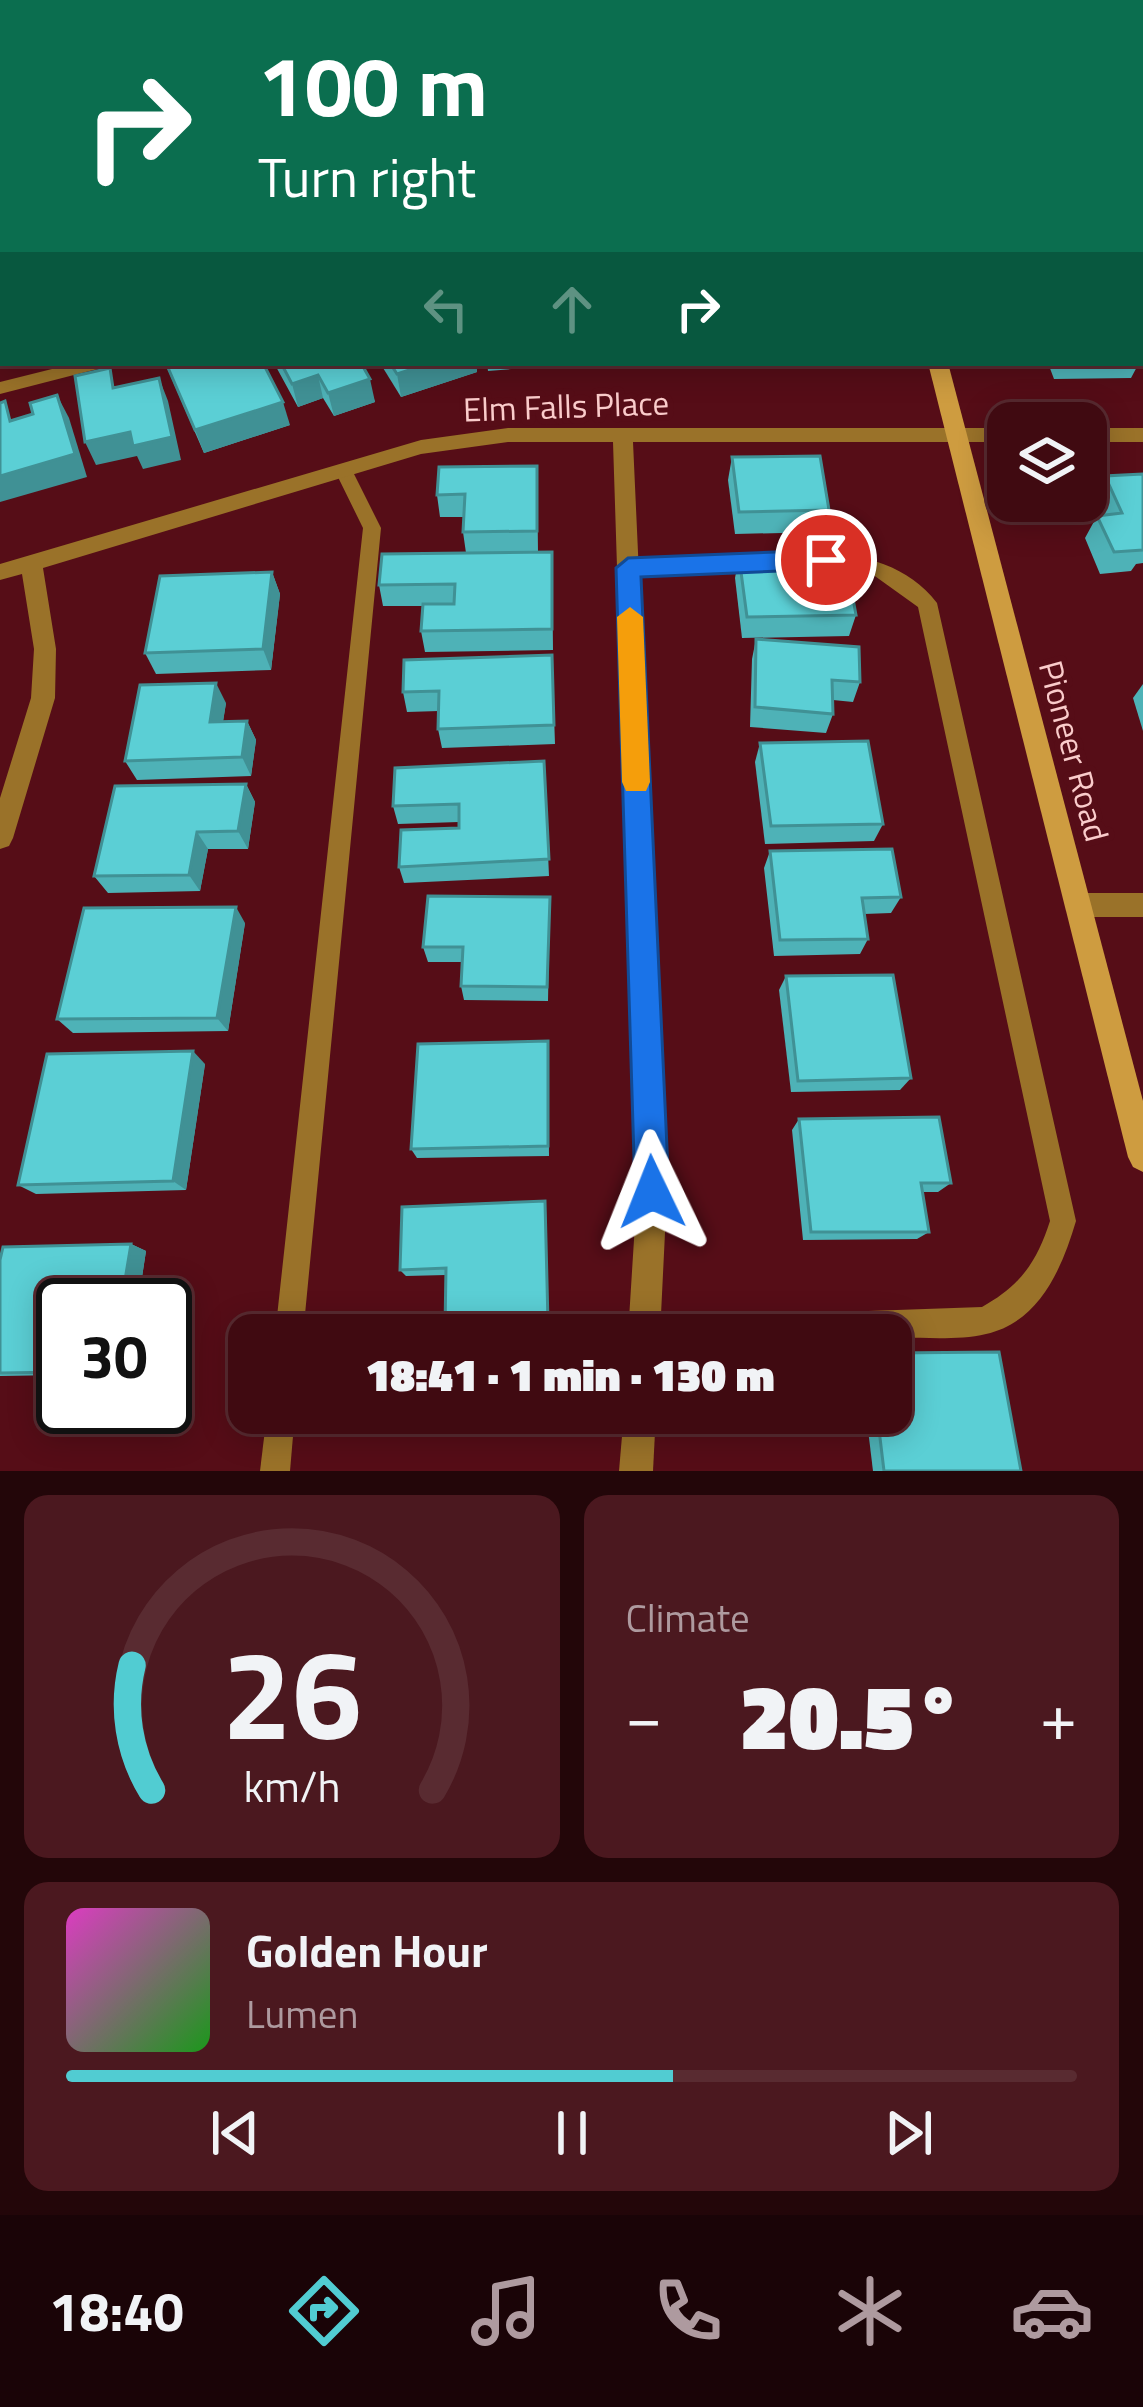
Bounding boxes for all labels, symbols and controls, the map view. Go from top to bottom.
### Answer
text: 100 m [258,21,488,149]
icon: right [60,48,216,204]
text: Turn right [258,136,476,218]
icon: left [413,276,479,342]
icon: ahead [539,276,605,342]
icon: right [665,276,731,342]
street label: Elm Falls Place [462,377,670,435]
map controls [987,402,1107,522]
button: layers [987,402,1107,522]
pin [775,509,877,611]
icon: arrive [793,527,859,593]
street label: Pioneer Road [1026,655,1122,847]
position arrow [589,1129,715,1255]
speed limit sign: 30 [36,1278,192,1434]
text: 18:41 · 1 min · 130 m [366,1340,774,1408]
text: Climate [626,1588,750,1647]
text: 26 [222,1598,362,1787]
text: 20.5° [740,1647,963,1784]
text: − [626,1665,662,1766]
text: + [1040,1665,1077,1766]
text: km/h [243,1752,340,1818]
text: Golden Hour [246,1916,488,1984]
text: Lumen [246,1984,358,2043]
icon: previous [202,2100,268,2166]
icon: pause [539,2100,605,2166]
icon: next [876,2100,942,2166]
icon: directions [282,2269,366,2353]
icon: music [464,2269,548,2353]
icon: phone [646,2269,730,2353]
icon: climate [828,2269,912,2353]
icon: car [1010,2269,1094,2353]
text: 18:40 [49,2270,184,2352]

